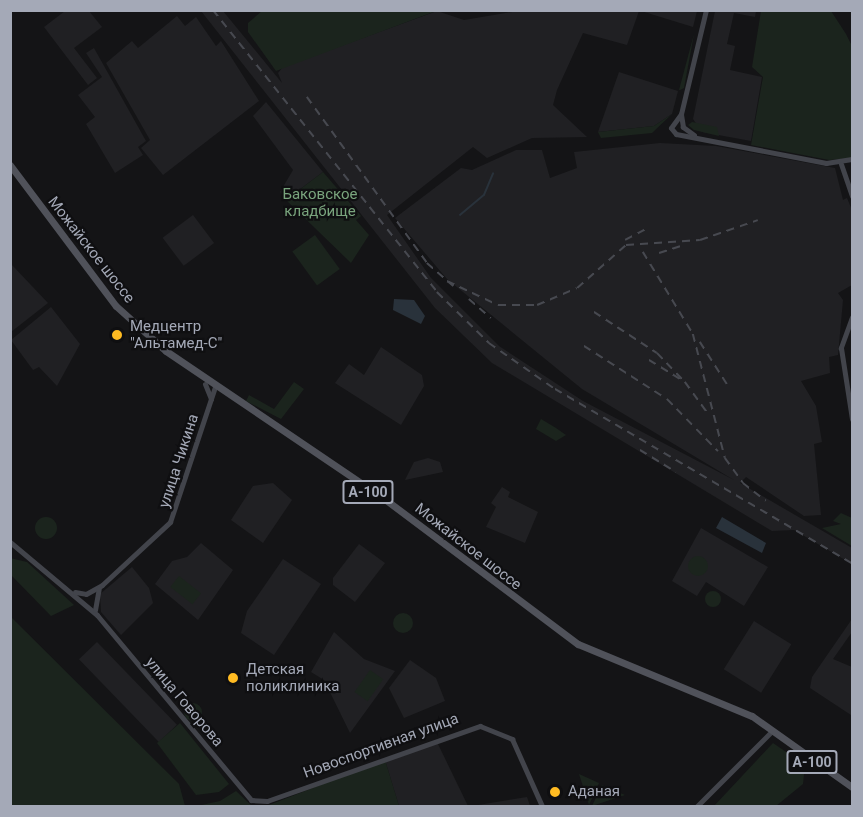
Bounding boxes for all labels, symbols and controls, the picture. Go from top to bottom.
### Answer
park label: Баковское кладбище [282,185,358,220]
street label: Можайское шоссе [44,193,138,307]
place label: Медцентр "Альтамед-С" [130,317,222,352]
marker: Медцентр "Альтамед-С" [108,326,126,344]
street label: улица Чикина [155,412,203,510]
road number: А-100 [341,481,395,503]
street label: Можайское шоссе [411,500,525,594]
street label: улица Говорова [141,654,227,750]
place label: Детская поликлиника [246,660,339,695]
marker: Детская поликлиника [224,669,242,687]
street label: Новоспортивная улица [301,710,461,782]
road number: А-100 [785,751,839,773]
marker: Аданая [546,783,564,801]
place label: Аданая [568,783,620,801]

